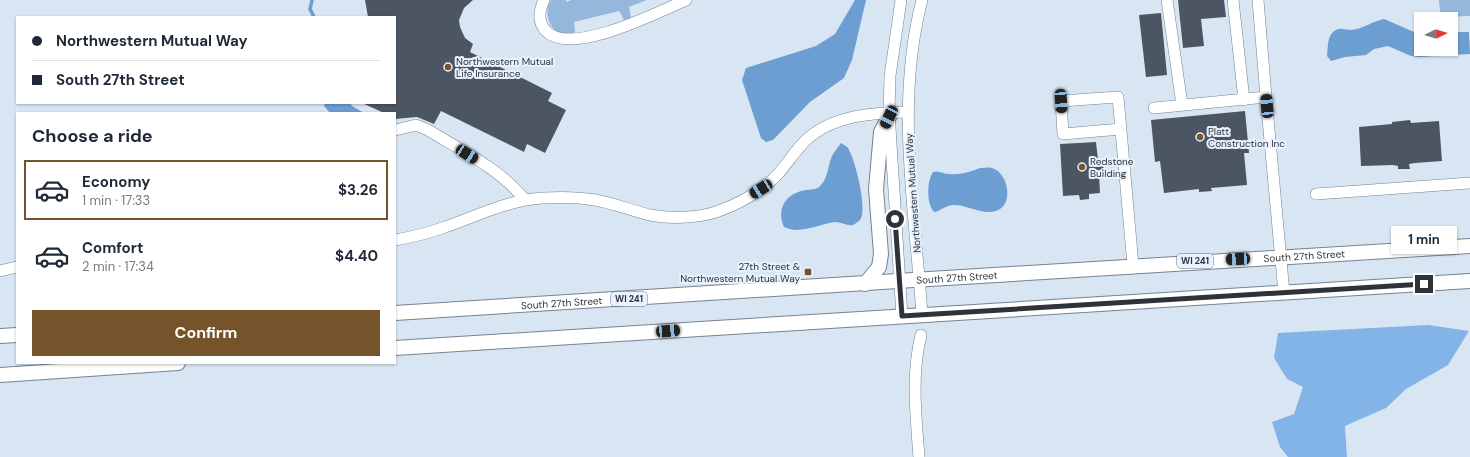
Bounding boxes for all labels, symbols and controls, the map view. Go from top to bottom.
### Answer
north arrow [1414,12,1458,56]
map controls [1414,12,1458,56]
text: Northwestern Mutual Way [56,31,248,51]
place label: Northwestern Mutual Life Insurance [456,55,553,80]
marker: Northwestern Mutual Life Insurance [443,62,453,72]
text: South 27th Street [56,70,185,90]
car [1054,89,1068,113]
car [1260,94,1274,118]
car [878,104,900,130]
text: Choose a ride [32,124,153,148]
place label: Platt Construction Inc [1208,125,1285,150]
street label: Northwestern Mutual Way [902,132,924,253]
marker: Platt Construction Inc [1195,132,1205,142]
car [454,142,480,166]
place label: Redstone Building [1090,155,1134,180]
marker: Redstone Building [1077,162,1087,172]
icon: car [34,172,70,208]
text: Economy [82,172,150,192]
car [748,178,774,200]
text: $3.26 [338,180,378,200]
text: 1 min · 17:33 [82,192,150,209]
route start [886,210,904,228]
callout: 1 min [1391,226,1457,254]
text: 1 min [1408,231,1440,248]
icon: car [34,238,70,274]
text: Comfort [82,238,143,258]
text: $4.40 [335,246,378,266]
street label: South 27th Street [1263,247,1345,265]
car [1226,252,1250,266]
road number: WI 241 [1177,254,1213,268]
text: 2 min · 17:34 [82,258,154,275]
place label: 27th Street & Northwestern Mutual Way [680,260,801,285]
marker: 27th Street & Northwestern Mutual Way [803,267,813,277]
street label: South 27th Street [916,268,998,286]
route end [1415,275,1433,293]
road number: WI 241 [611,292,647,306]
street label: South 27th Street [521,294,603,312]
button: Confirm [32,310,380,356]
car [656,324,680,338]

